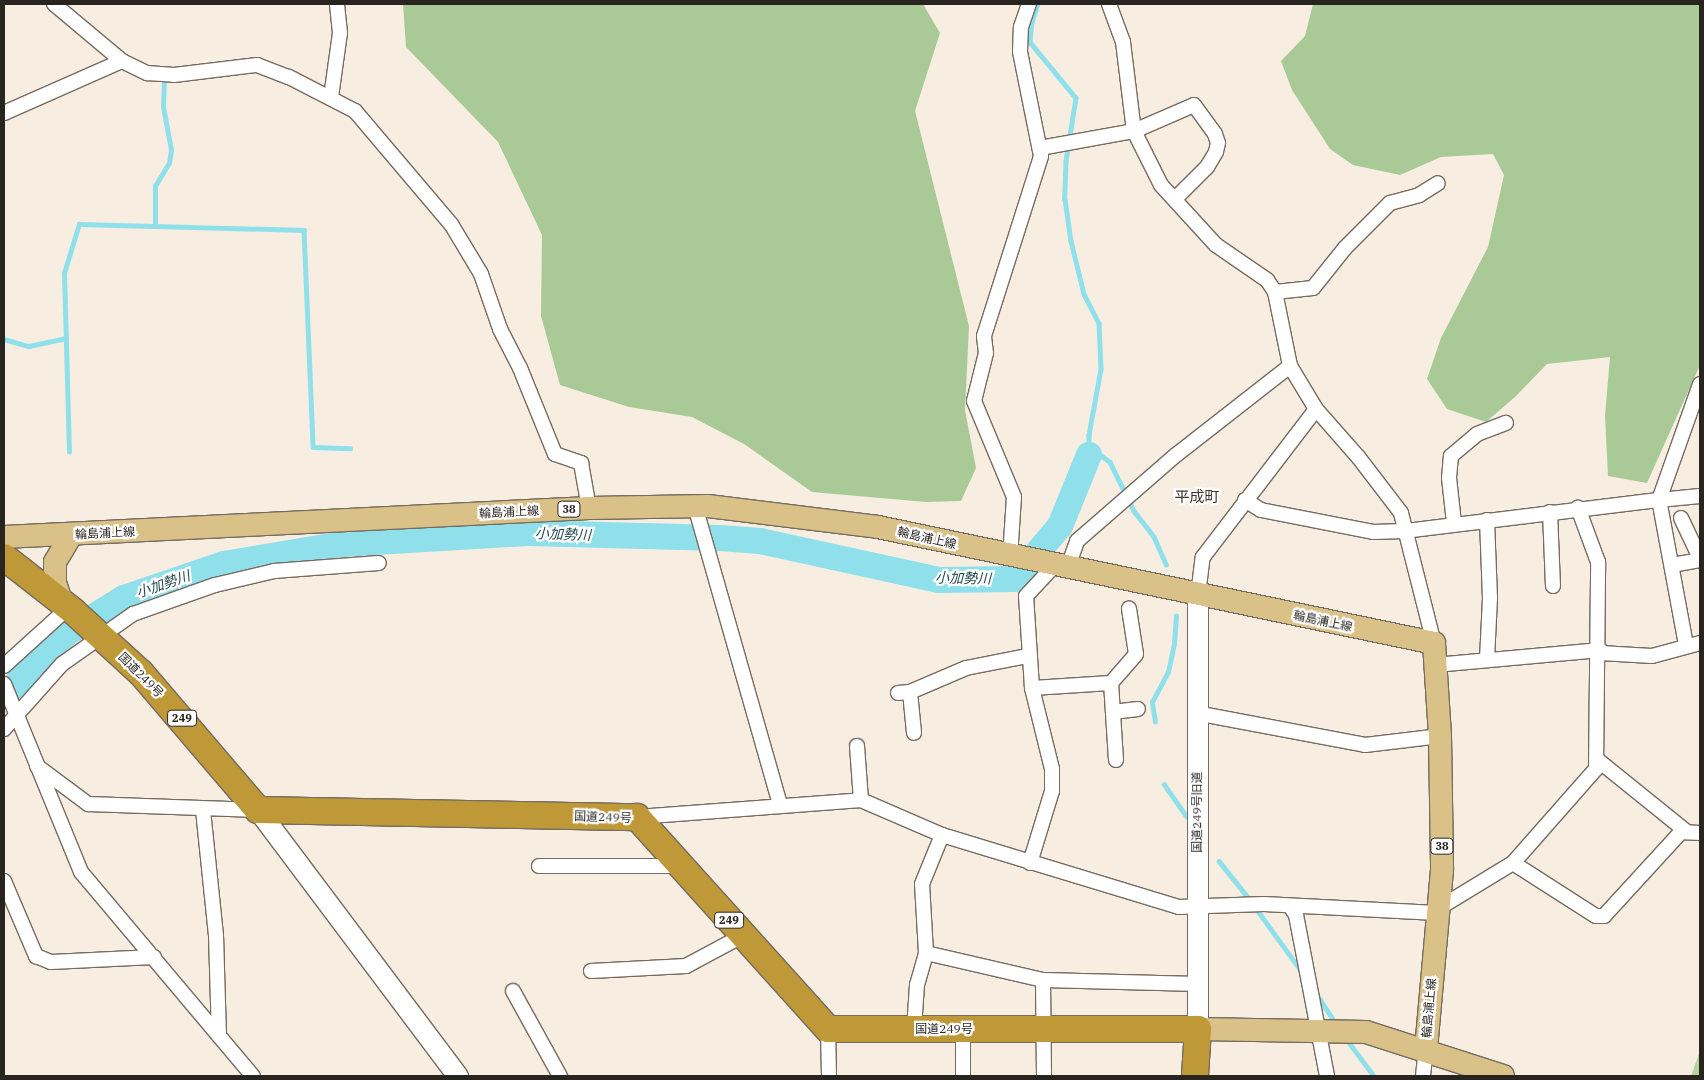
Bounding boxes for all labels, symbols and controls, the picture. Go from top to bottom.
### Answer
district label: 平成町 [1175,488,1219,506]
road number: 38 [556,500,582,518]
street label: 輪島浦上線 [479,503,539,521]
street label: 輪島浦上線 [75,524,135,542]
street label: 輪島浦上線 [896,524,958,552]
water label: 小加勢川 [535,525,591,543]
water label: 小加勢川 [134,567,192,601]
water label: 小加勢川 [935,569,991,587]
street label: 輪島浦上線 [1292,608,1354,634]
street label: 国道249号 [116,650,166,700]
road number: 249 [167,710,197,726]
street label: 国道249号旧道 [1190,771,1204,853]
street label: 国道249号 [574,809,632,825]
road number: 38 [1430,838,1454,854]
road number: 249 [714,912,744,928]
street label: 輪島浦上線 [1419,977,1439,1039]
street label: 国道249号 [915,1022,973,1036]

